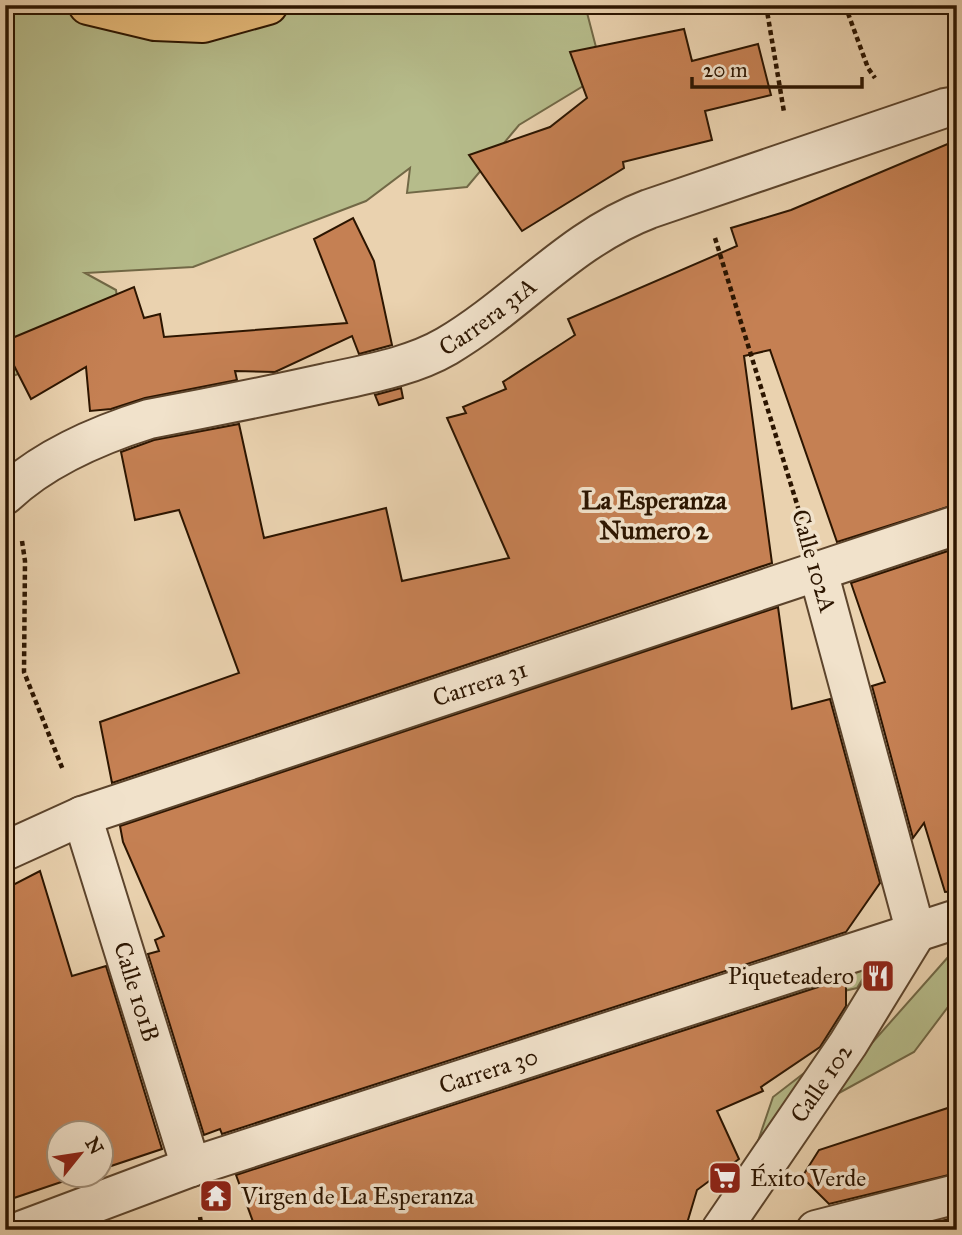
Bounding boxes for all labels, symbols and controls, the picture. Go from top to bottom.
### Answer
scale bar [692,46,862,90]
text: 20 m [703,57,748,83]
street label: Carrera 31A [433,271,543,362]
district label: La Esperanza Numero 2 [581,484,728,546]
street label: Calle 102A [785,506,843,616]
street label: Carrera 31 [429,654,531,713]
street label: Calle 101B [107,938,166,1045]
restaurant icon: Piqueteadero [859,957,897,995]
place label: Piqueteadero [728,961,854,991]
street label: Calle 102 [784,1037,859,1129]
street label: Carrera 30 [435,1041,542,1101]
north arrow [46,1120,116,1190]
text: N [80,1133,108,1158]
supermarket icon: Éxito Verde [706,1159,744,1197]
place label: Éxito Verde [750,1163,866,1193]
temple icon: Virgen de La Esperanza [197,1177,235,1215]
place label: Virgen de La Esperanza [240,1181,475,1211]

